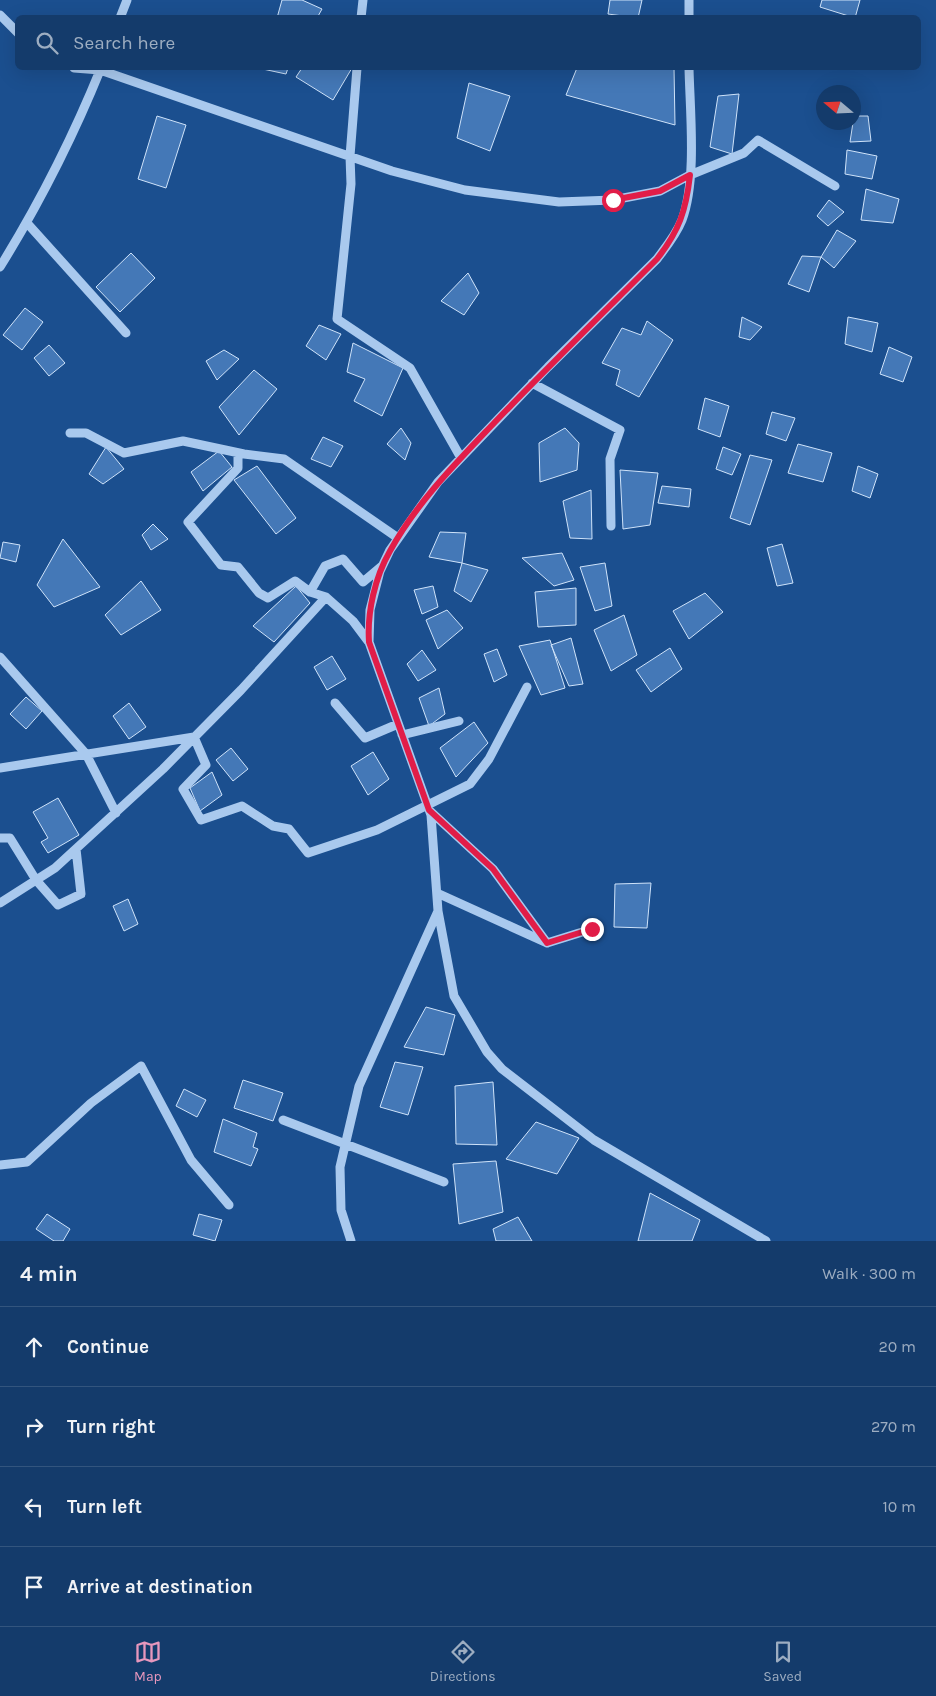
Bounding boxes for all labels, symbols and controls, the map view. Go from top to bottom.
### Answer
search box [15,15,921,70]
icon: search [33,29,61,57]
text: Search here [73,32,175,54]
north arrow [816,85,861,130]
route start [602,189,625,212]
route end [581,918,604,941]
text: 4 min [20,1262,78,1286]
text: Walk · 300 m [822,1264,916,1283]
icon: ahead [20,1333,48,1361]
text: Continue [67,1336,149,1358]
text: 20 m [878,1337,916,1356]
icon: right [20,1413,48,1441]
text: Turn right [67,1416,156,1438]
text: 270 m [871,1417,916,1436]
icon: left [20,1493,48,1521]
text: Turn left [67,1496,142,1518]
text: 10 m [882,1497,916,1516]
icon: arrive [20,1573,48,1601]
text: Arrive at destination [67,1576,253,1598]
tab: Map [134,1638,162,1685]
tab: Directions [430,1638,496,1685]
tab: Saved [763,1638,802,1685]

